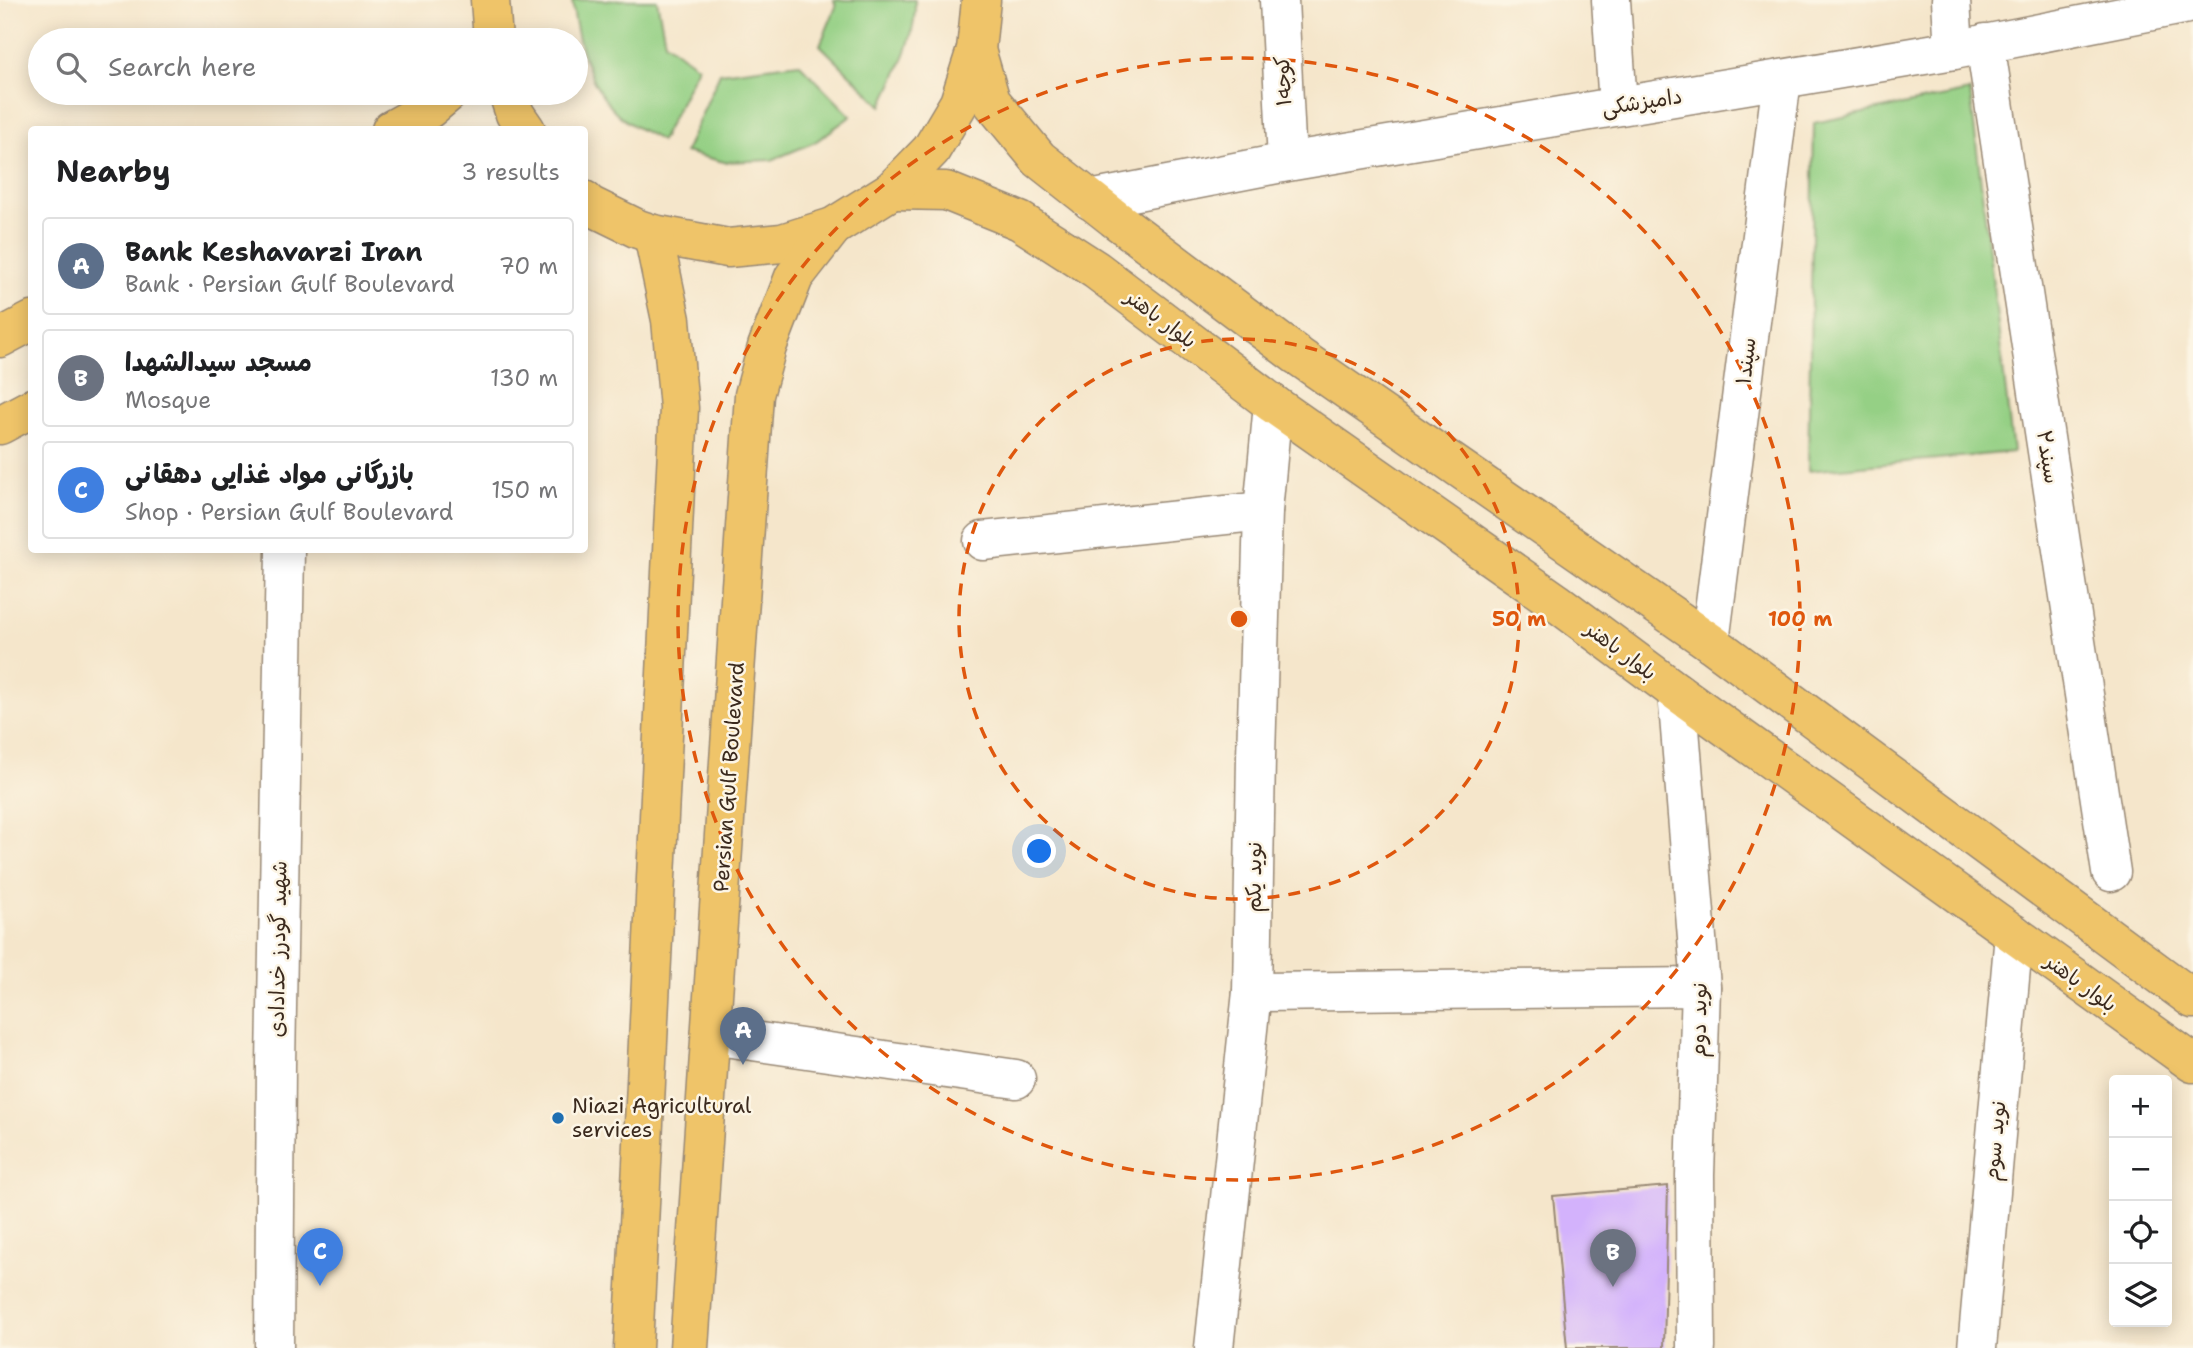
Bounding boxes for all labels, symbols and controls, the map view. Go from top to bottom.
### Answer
search box [28,28,588,105]
icon: search [52,48,90,86]
text: Search here [108,49,257,84]
street label: کوچه۱ [1268,55,1298,107]
street label: دامپزشکی [1600,82,1684,122]
text: Nearby [56,151,171,192]
text: 3 results [461,157,560,187]
text: Bank Keshavarzi Iran [125,234,423,269]
text: A [72,251,90,281]
text: 70 m [499,251,558,281]
text: Bank · Persian Gulf Boulevard [125,269,455,299]
street label: بلوار باهنر [1118,282,1202,355]
street label: سپند۱ [1729,336,1763,386]
text: مسجد سیدالشهدا [125,344,312,379]
text: B [74,363,88,393]
text: 130 m [490,363,558,393]
text: Mosque [125,385,211,415]
street label: سپند۲ [2030,428,2066,486]
text: بازرگانی مواد غذایی دهقانی [125,456,414,491]
text: C [74,475,88,505]
text: 150 m [491,475,558,505]
text: Shop · Persian Gulf Boulevard [125,497,453,527]
text: 50 m [1492,605,1546,633]
text: 100 m [1768,605,1832,633]
centre of rings [1227,607,1251,631]
street label: بلوار باهنر [1578,614,1662,687]
street label: Persian Gulf Boulevard [707,661,751,893]
your location [1022,834,1056,868]
street label: نوید یکم [1239,841,1271,913]
street label: شهید گودرز خدادادی [262,860,294,1038]
street label: بلوار باهنر [2038,946,2122,1018]
street label: نوید دوم [1684,982,1716,1058]
pin: A [720,1007,766,1065]
map controls [2109,1075,2172,1327]
button: + [2109,1075,2172,1138]
place label: Niazi Agricultural services [572,1092,752,1144]
street label: نوید سوم [1978,1100,2014,1183]
marker: Niazi Agricultural services [550,1110,566,1126]
button: − [2109,1138,2172,1201]
button: locate [2109,1201,2172,1264]
pin: C [297,1228,343,1286]
pin: B [1590,1229,1636,1287]
button: layers [2109,1264,2172,1327]

